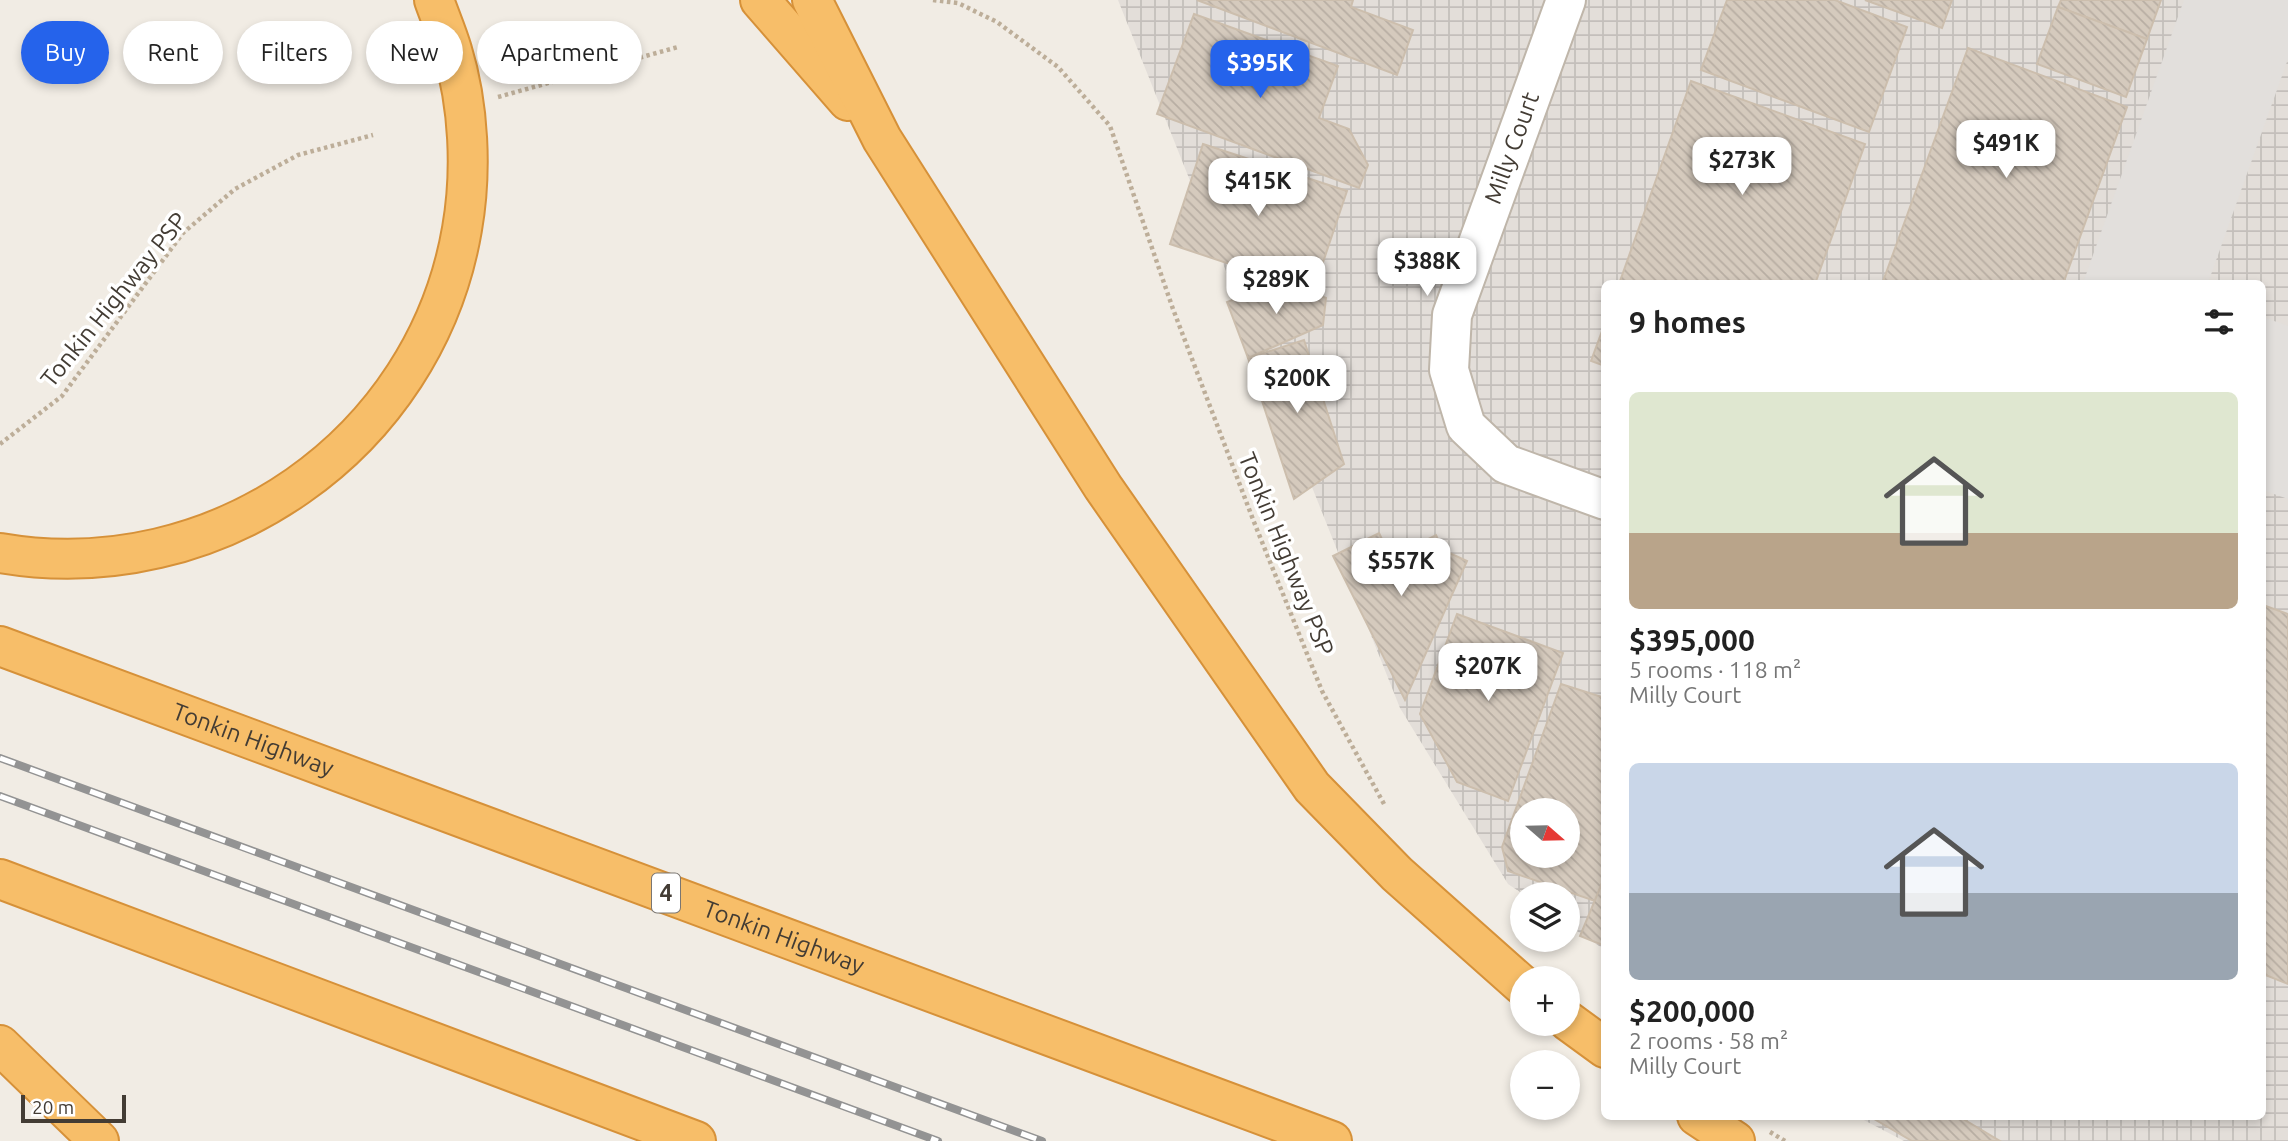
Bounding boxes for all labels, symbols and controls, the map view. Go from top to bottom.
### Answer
chip: Buy [21,21,109,84]
chip: Rent [123,21,223,84]
chip: Filters [237,21,352,84]
chip: New [366,21,463,84]
chip: Apartment [477,21,642,84]
pin: $395K [1211,41,1309,100]
text: $395K [1226,50,1294,75]
street label: Milly Court [1479,88,1544,208]
pin: $491K [1957,120,2055,180]
text: $491K [1972,130,2040,155]
pin: $273K [1693,138,1791,197]
text: $273K [1708,147,1776,172]
pin: $415K [1209,158,1307,218]
text: $415K [1224,168,1292,193]
street label: Tonkin Highway PSP [35,207,192,392]
pin: $388K [1378,238,1476,298]
text: $388K [1393,248,1461,273]
pin: $289K [1227,256,1325,316]
text: $289K [1242,266,1310,291]
icon: filters [2200,303,2238,341]
text: 9 homes [1629,305,1746,339]
pin: $200K [1248,356,1346,415]
text: $200K [1263,365,1331,390]
icon: home [1871,438,1997,564]
street label: Tonkin Highway PSP [1233,448,1340,659]
pin: $557K [1352,538,1450,598]
text: $557K [1367,548,1435,573]
text: $395,000 [1629,623,1755,657]
pin: $207K [1439,644,1537,703]
text: $207K [1454,653,1522,678]
text: 5 rooms · 118 m² [1629,657,1801,682]
text: Milly Court [1629,682,1741,707]
street label: Tonkin Highway [169,697,338,782]
north arrow [1510,798,1580,868]
map controls [1510,798,1580,1120]
icon: home [1871,809,1997,935]
road number: 4 [652,874,680,912]
button: layers [1510,882,1580,952]
street label: Tonkin Highway [700,895,868,979]
button: + [1510,966,1580,1036]
text: $200,000 [1629,994,1755,1028]
text: 2 rooms · 58 m² [1629,1028,1788,1053]
button: − [1510,1050,1580,1120]
text: Milly Court [1629,1053,1741,1078]
scale bar [21,1092,126,1124]
text: 20 m [32,1096,74,1118]

